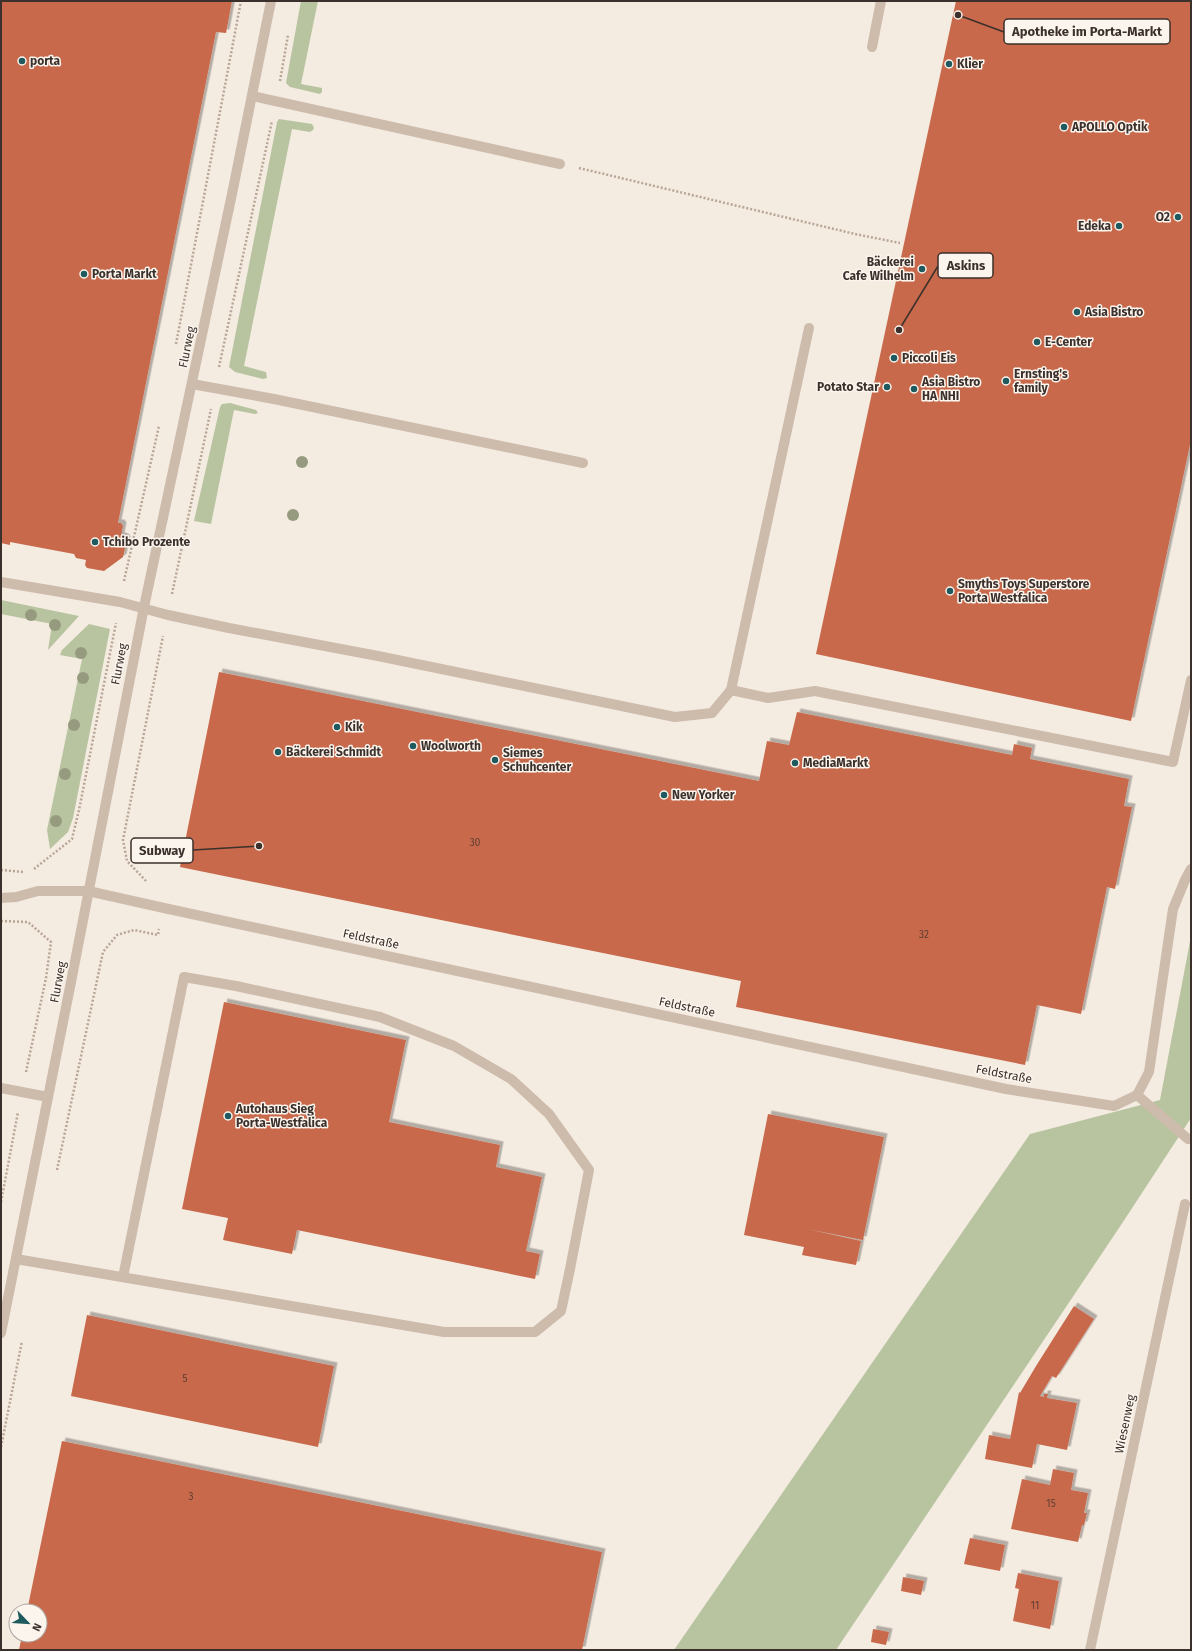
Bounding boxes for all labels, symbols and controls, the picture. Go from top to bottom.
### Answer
callout: Apotheke im Porta-Markt [1004,19,1170,44]
text: Apotheke im Porta-Markt [1011,24,1163,39]
place label: porta [30,54,60,68]
marker: porta [17,56,27,66]
place label: Klier [957,57,983,71]
marker: Klier [944,59,954,69]
place label: APOLLO Optik [1071,120,1148,134]
marker: APOLLO Optik [1059,122,1069,132]
place label: O2 [1156,210,1170,224]
marker: O2 [1173,212,1183,222]
place label: Edeka [1078,219,1111,233]
marker: Edeka [1114,221,1124,231]
callout: Askins [938,253,993,278]
place label: Bäckerei Cafe Wilhelm [843,255,914,283]
text: Askins [946,258,986,273]
marker: Bäckerei Cafe Wilhelm [917,264,927,274]
place label: Porta Markt [92,267,157,281]
marker: Porta Markt [79,269,89,279]
place label: Asia Bistro [1084,305,1143,319]
marker: Asia Bistro [1072,307,1082,317]
street label: Flurweg [176,324,198,369]
place label: E-Center [1045,335,1092,349]
marker: E-Center [1032,337,1042,347]
place label: Piccoli Eis [902,351,956,365]
marker: Piccoli Eis [889,353,899,363]
place label: Ernsting's family [1014,367,1068,395]
place label: Asia Bistro HA NHI [921,375,980,403]
marker: Ernsting's family [1001,376,1011,386]
place label: Potato Star [817,380,879,394]
marker: Potato Star [882,382,892,392]
marker: Asia Bistro HA NHI [909,384,919,394]
place label: Tchibo Prozente [103,535,191,549]
marker: Tchibo Prozente [90,537,100,547]
place label: Smyths Toys Superstore Porta Westfalica [958,577,1090,605]
marker: Smyths Toys Superstore Porta Westfalica [945,586,955,596]
street label: Flurweg [108,641,130,686]
place label: Kik [345,720,363,734]
marker: Kik [332,722,342,732]
place label: Woolworth [421,739,481,753]
marker: Woolworth [408,741,418,751]
place label: Bäckerei Schmidt [286,745,381,759]
place label: Siemes Schuhcenter [503,746,571,774]
marker: Bäckerei Schmidt [273,747,283,757]
marker: Siemes Schuhcenter [490,755,500,765]
place label: MediaMarkt [803,756,869,770]
marker: MediaMarkt [790,758,800,768]
place label: New Yorker [672,788,735,802]
marker: New Yorker [659,790,669,800]
house number: 30 [470,837,481,849]
callout: Subway [131,838,193,863]
text: Subway [139,843,185,858]
street label: Feldstraße [342,926,400,952]
house number: 32 [919,929,929,941]
street label: Flurweg [47,959,69,1004]
street label: Feldstraße [658,994,716,1020]
street label: Feldstraße [975,1062,1033,1086]
place label: Autohaus Sieg Porta-Westfalica [235,1102,328,1130]
marker: Autohaus Sieg Porta-Westfalica [223,1111,233,1121]
house number: 5 [182,1373,188,1385]
street label: Wiesenweg [1112,1392,1138,1455]
house number: 3 [189,1491,194,1503]
house number: 15 [1046,1498,1056,1510]
house number: 11 [1031,1600,1039,1612]
north arrow [8,1603,48,1643]
text: N [29,1621,44,1633]

